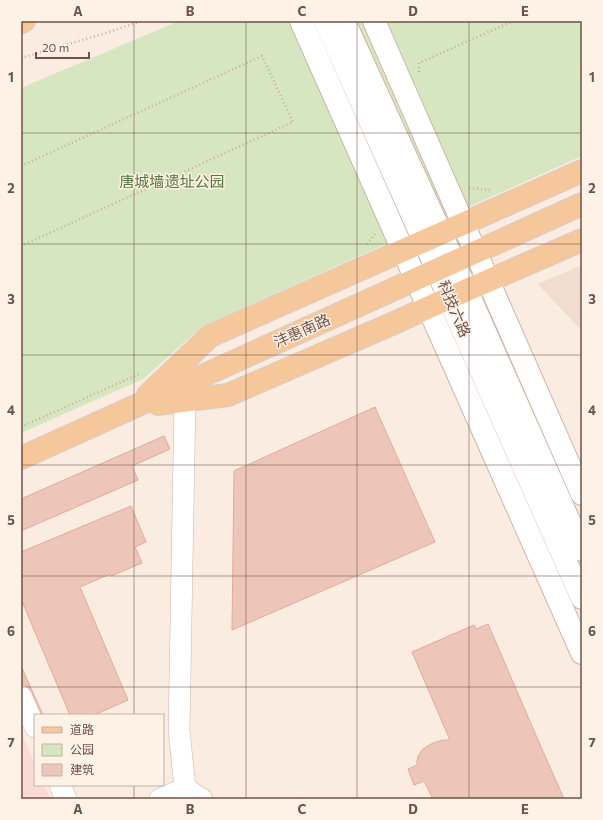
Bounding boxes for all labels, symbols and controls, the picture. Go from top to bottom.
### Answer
text: A [73,3,83,19]
text: B [186,3,195,19]
text: C [298,3,307,19]
text: D [408,3,418,19]
text: E [521,3,529,19]
scale bar [36,34,89,60]
text: 20 m [42,40,69,54]
text: 1 [8,69,14,85]
text: 1 [589,69,595,85]
park label: 唐城墙遗址公园 [119,172,225,190]
text: 2 [7,180,15,196]
text: 2 [588,180,596,196]
street label: 科技六路 [435,277,475,340]
text: 3 [7,291,15,307]
text: 3 [588,291,596,307]
street label: 沣惠南路 [271,310,333,351]
text: 4 [7,402,15,418]
text: 4 [588,402,596,418]
text: 5 [7,512,15,528]
text: 5 [588,512,596,528]
text: 6 [7,623,15,639]
text: 6 [588,623,596,639]
legend [34,714,164,786]
text: 道路 [70,722,94,736]
text: 7 [7,734,15,750]
text: 7 [588,734,596,750]
text: 公园 [70,742,94,756]
text: 建筑 [70,762,94,776]
text: A [73,801,83,817]
text: B [186,801,195,817]
text: C [298,801,307,817]
text: D [408,801,418,817]
text: E [521,801,529,817]

